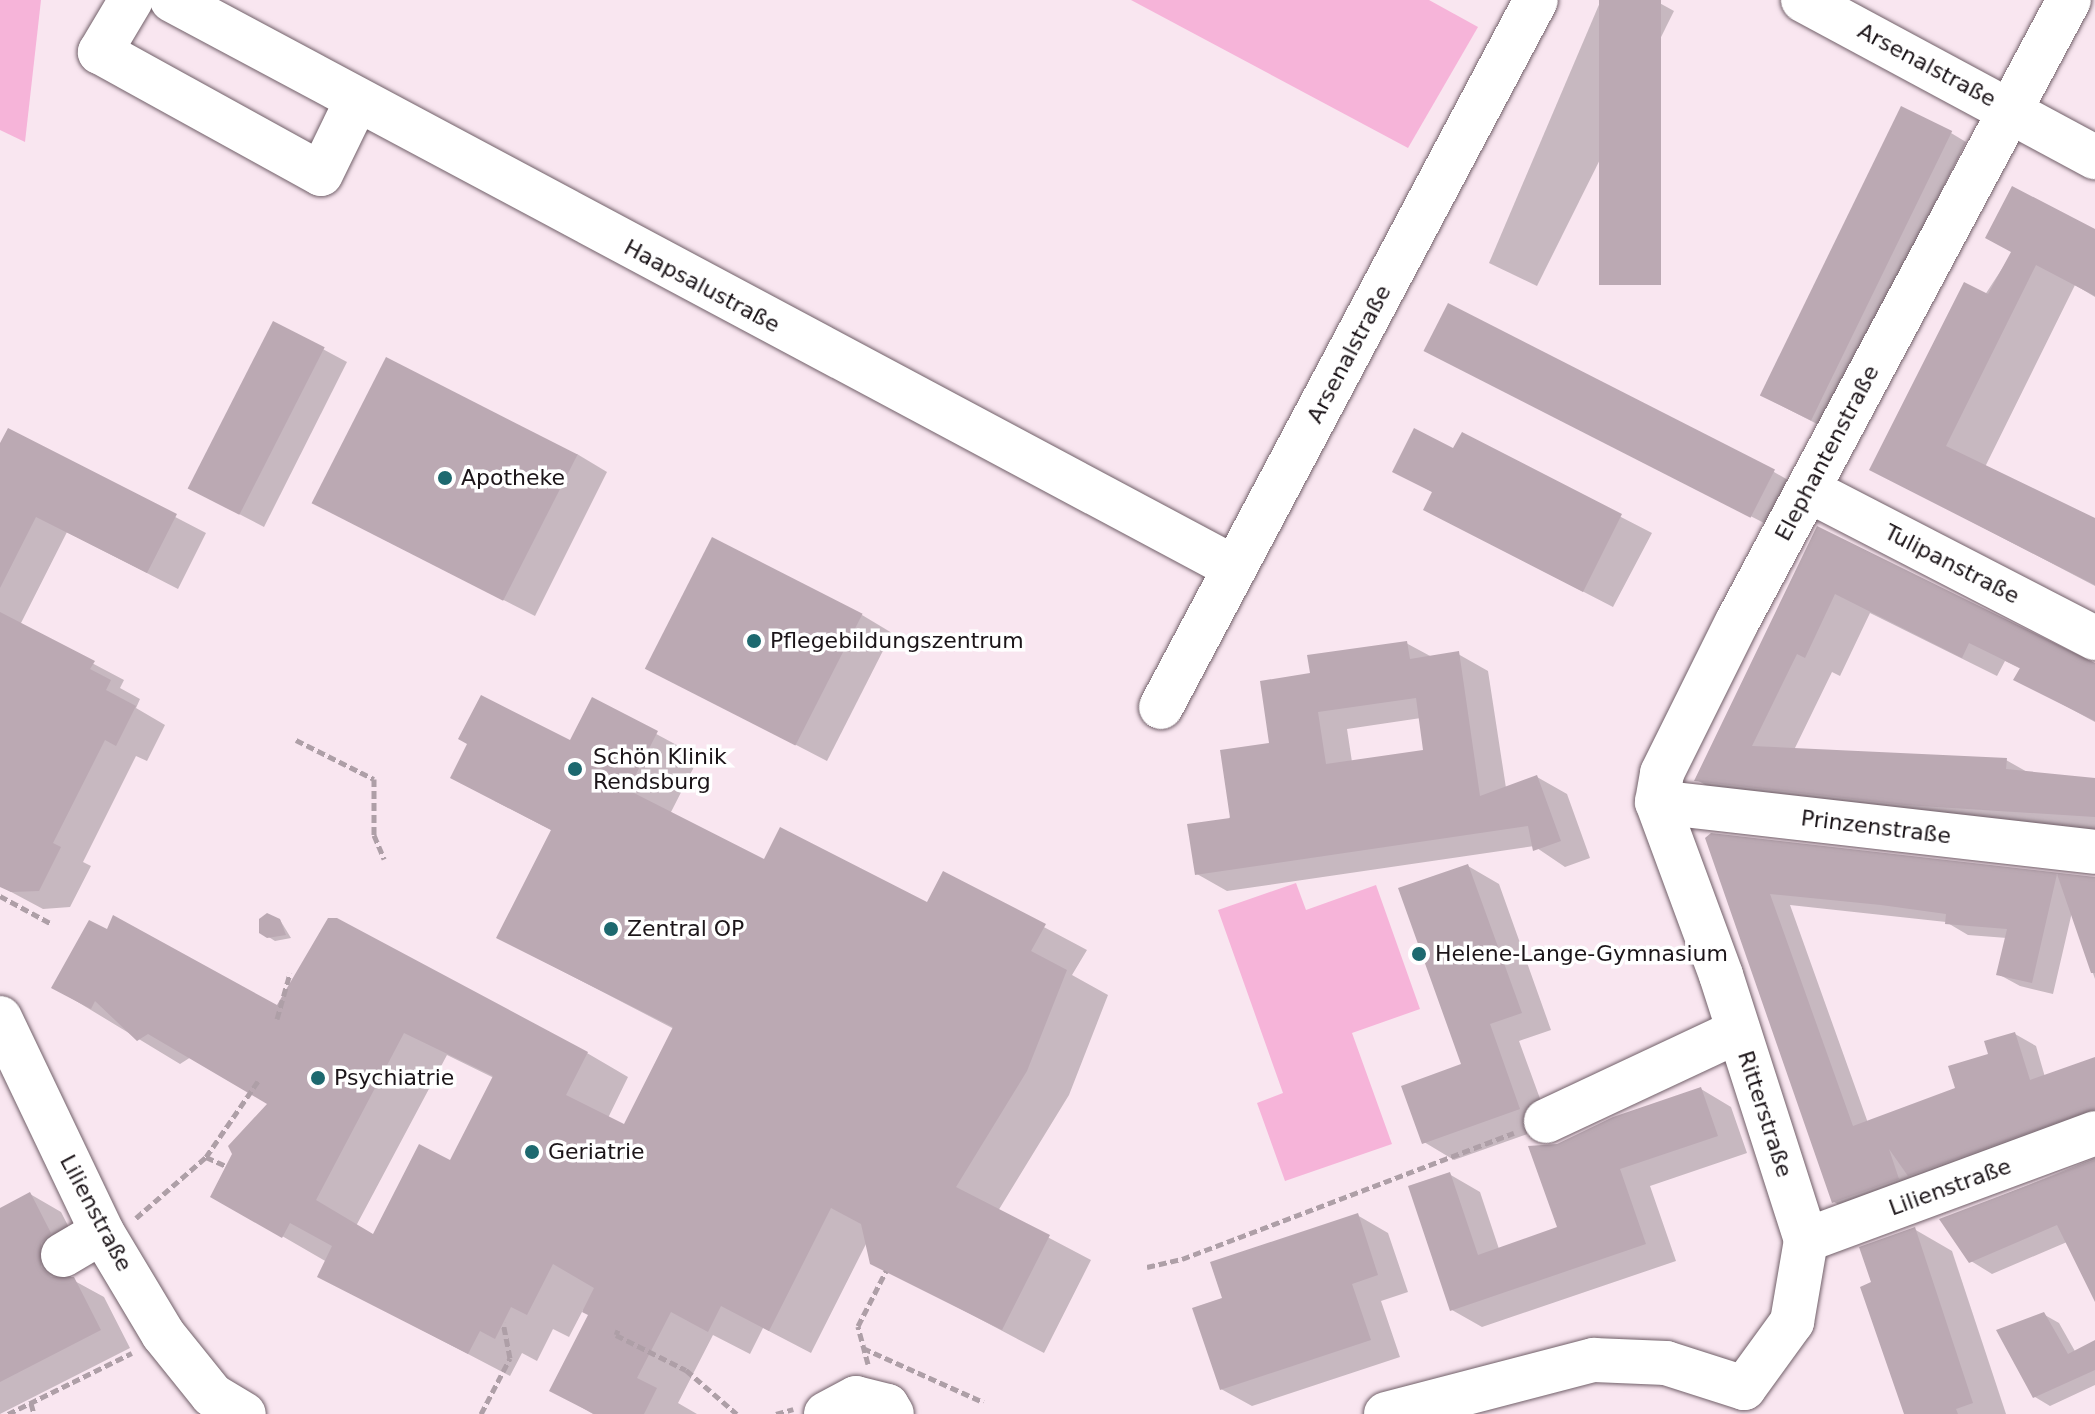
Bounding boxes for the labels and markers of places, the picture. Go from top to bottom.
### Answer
place label: Apotheke [461,465,565,491]
marker: Apotheke [436,469,454,487]
place label: Pflegebildungszentrum [770,628,1024,654]
marker: Pflegebildungszentrum [745,632,763,650]
place label: Schön Klinik Rendsburg [593,743,727,794]
marker: Schön Klinik Rendsburg [564,758,586,780]
place label: Zentral OP [627,916,744,942]
marker: Zentral OP [602,920,620,938]
place label: Helene-Lange-Gymnasium [1435,941,1728,967]
marker: Helene-Lange-Gymnasium [1410,945,1428,963]
place label: Psychiatrie [334,1065,454,1091]
marker: Psychiatrie [309,1069,327,1087]
place label: Geriatrie [548,1139,645,1165]
marker: Geriatrie [523,1143,541,1161]

